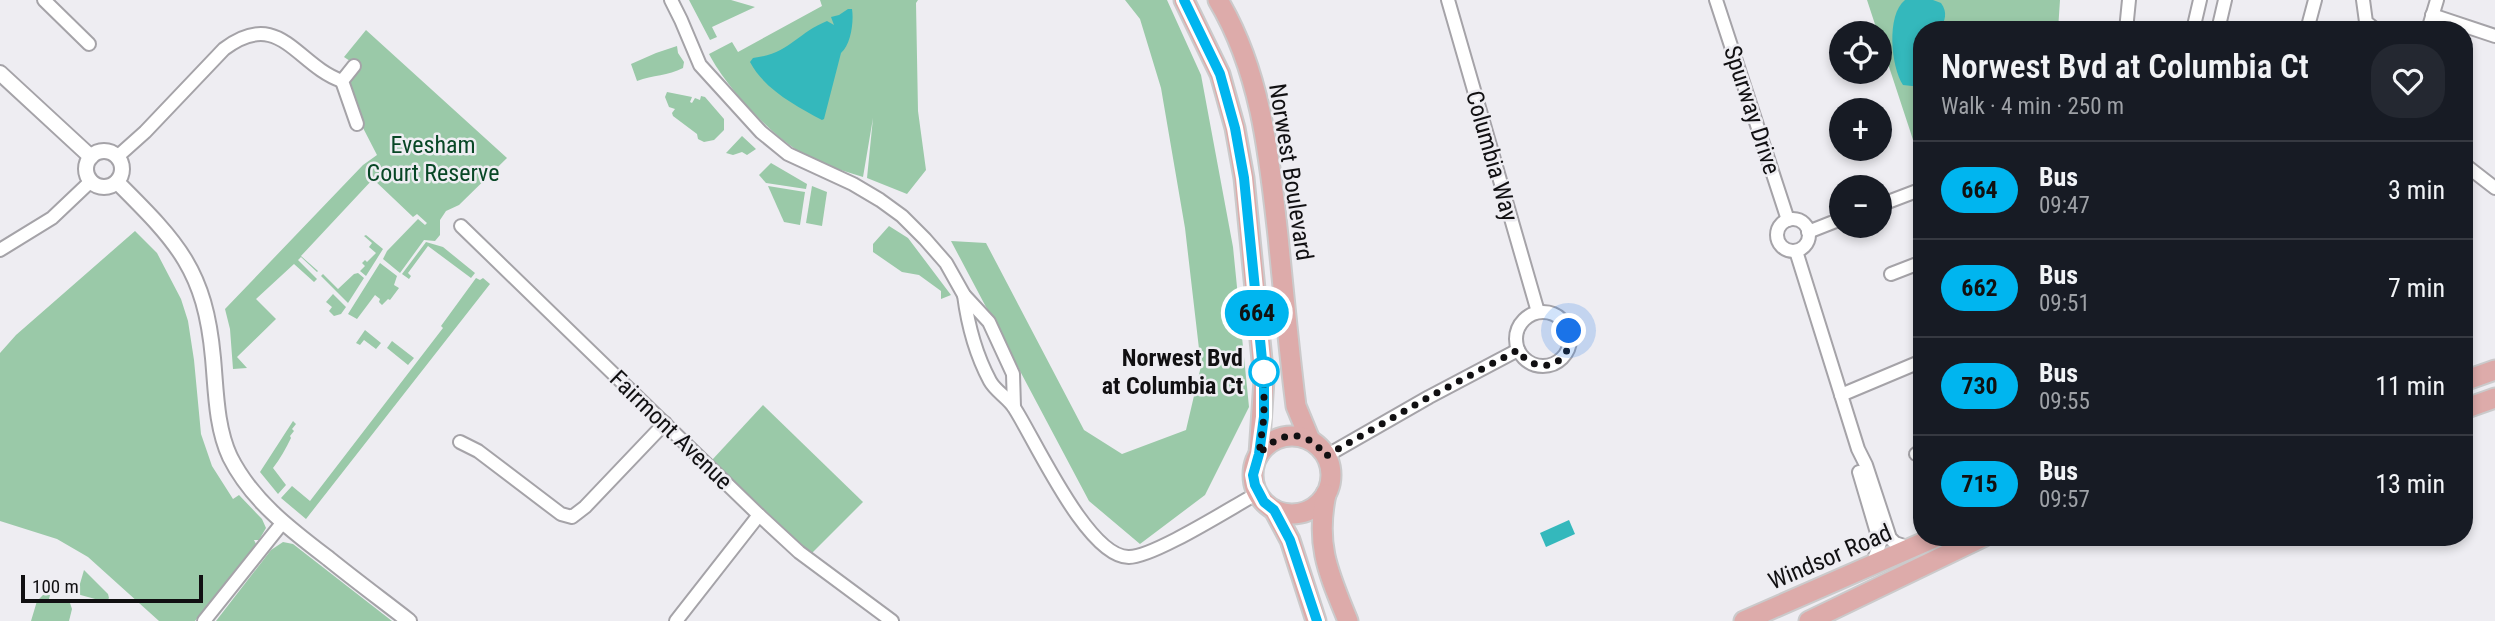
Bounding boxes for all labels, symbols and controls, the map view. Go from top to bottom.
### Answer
map controls [1829,21,1892,238]
button: locate [1829,21,1892,84]
street label: Spurway Drive [1718,42,1786,178]
button: heart [2371,44,2445,118]
text: Norwest Bvd at Columbia Ct [1941,47,2309,86]
street label: Norwest Boulevard [1263,82,1319,262]
street label: Columbia Way [1460,88,1524,224]
text: Walk · 4 min · 250 m [1941,93,2124,120]
button: + [1829,98,1892,161]
park label: Evesham Court Reserve [367,131,499,187]
text: Bus [2039,162,2078,192]
button: − [1829,175,1892,238]
text: 3 min [2388,175,2445,205]
text: 664 [1961,176,1998,204]
text: 09:47 [2039,192,2090,219]
text: Bus [2039,260,2078,290]
text: 7 min [2388,273,2445,303]
text: 662 [1961,274,1998,302]
line badge: 664 [1217,290,1297,336]
text: 09:51 [2039,290,2090,317]
text: 664 [1239,299,1275,327]
your location [1551,313,1586,348]
place label: Norwest Bvd at Columbia Ct [1102,344,1243,400]
marker: Norwest Bvd at Columbia Ct [1249,357,1279,387]
text: Bus [2039,358,2078,388]
street label: Fairmont Avenue [604,365,738,495]
text: 11 min [2375,371,2445,401]
text: 730 [1961,372,1998,400]
text: 09:55 [2039,388,2090,415]
text: Bus [2039,456,2078,486]
text: 13 min [2375,469,2445,499]
text: 715 [1961,470,1998,498]
text: 09:57 [2039,486,2090,513]
street label: Windsor Road [1764,518,1896,596]
scale bar [21,572,203,604]
text: 100 m [32,575,79,598]

